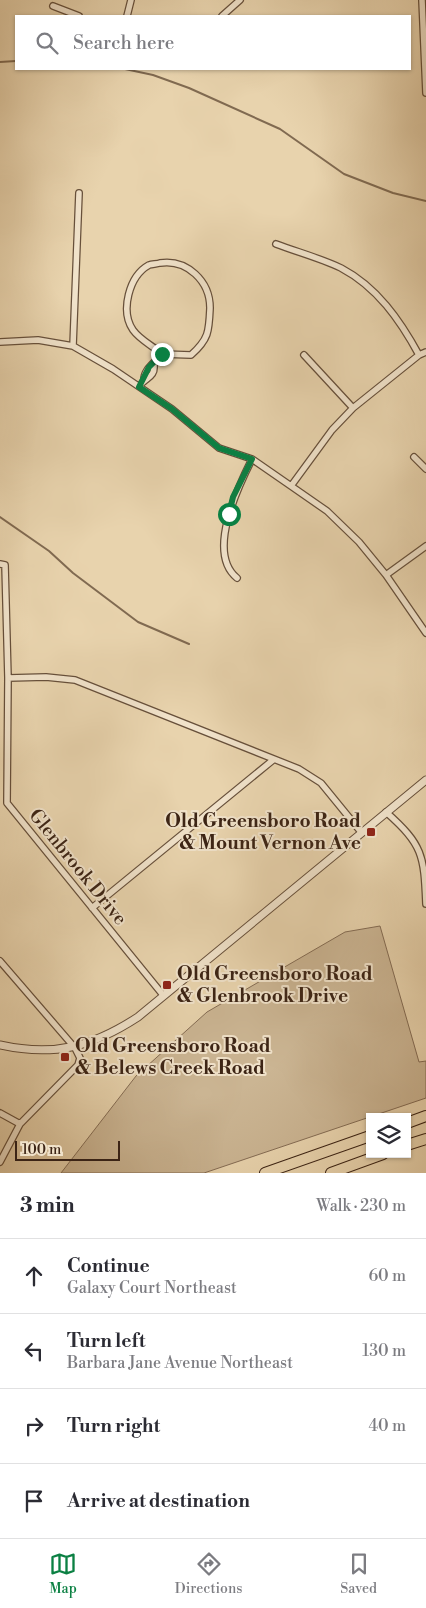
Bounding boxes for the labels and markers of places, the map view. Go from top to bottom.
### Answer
place label: Old Greensboro Road & Mount Vernon Ave [165,809,361,855]
marker: Old Greensboro Road & Mount Vernon Ave [365,826,377,838]
place label: Old Greensboro Road & Glenbrook Drive [177,962,373,1008]
marker: Old Greensboro Road & Glenbrook Drive [161,979,173,991]
place label: Old Greensboro Road & Belews Creek Road [75,1034,271,1080]
marker: Old Greensboro Road & Belews Creek Road [59,1051,71,1063]

